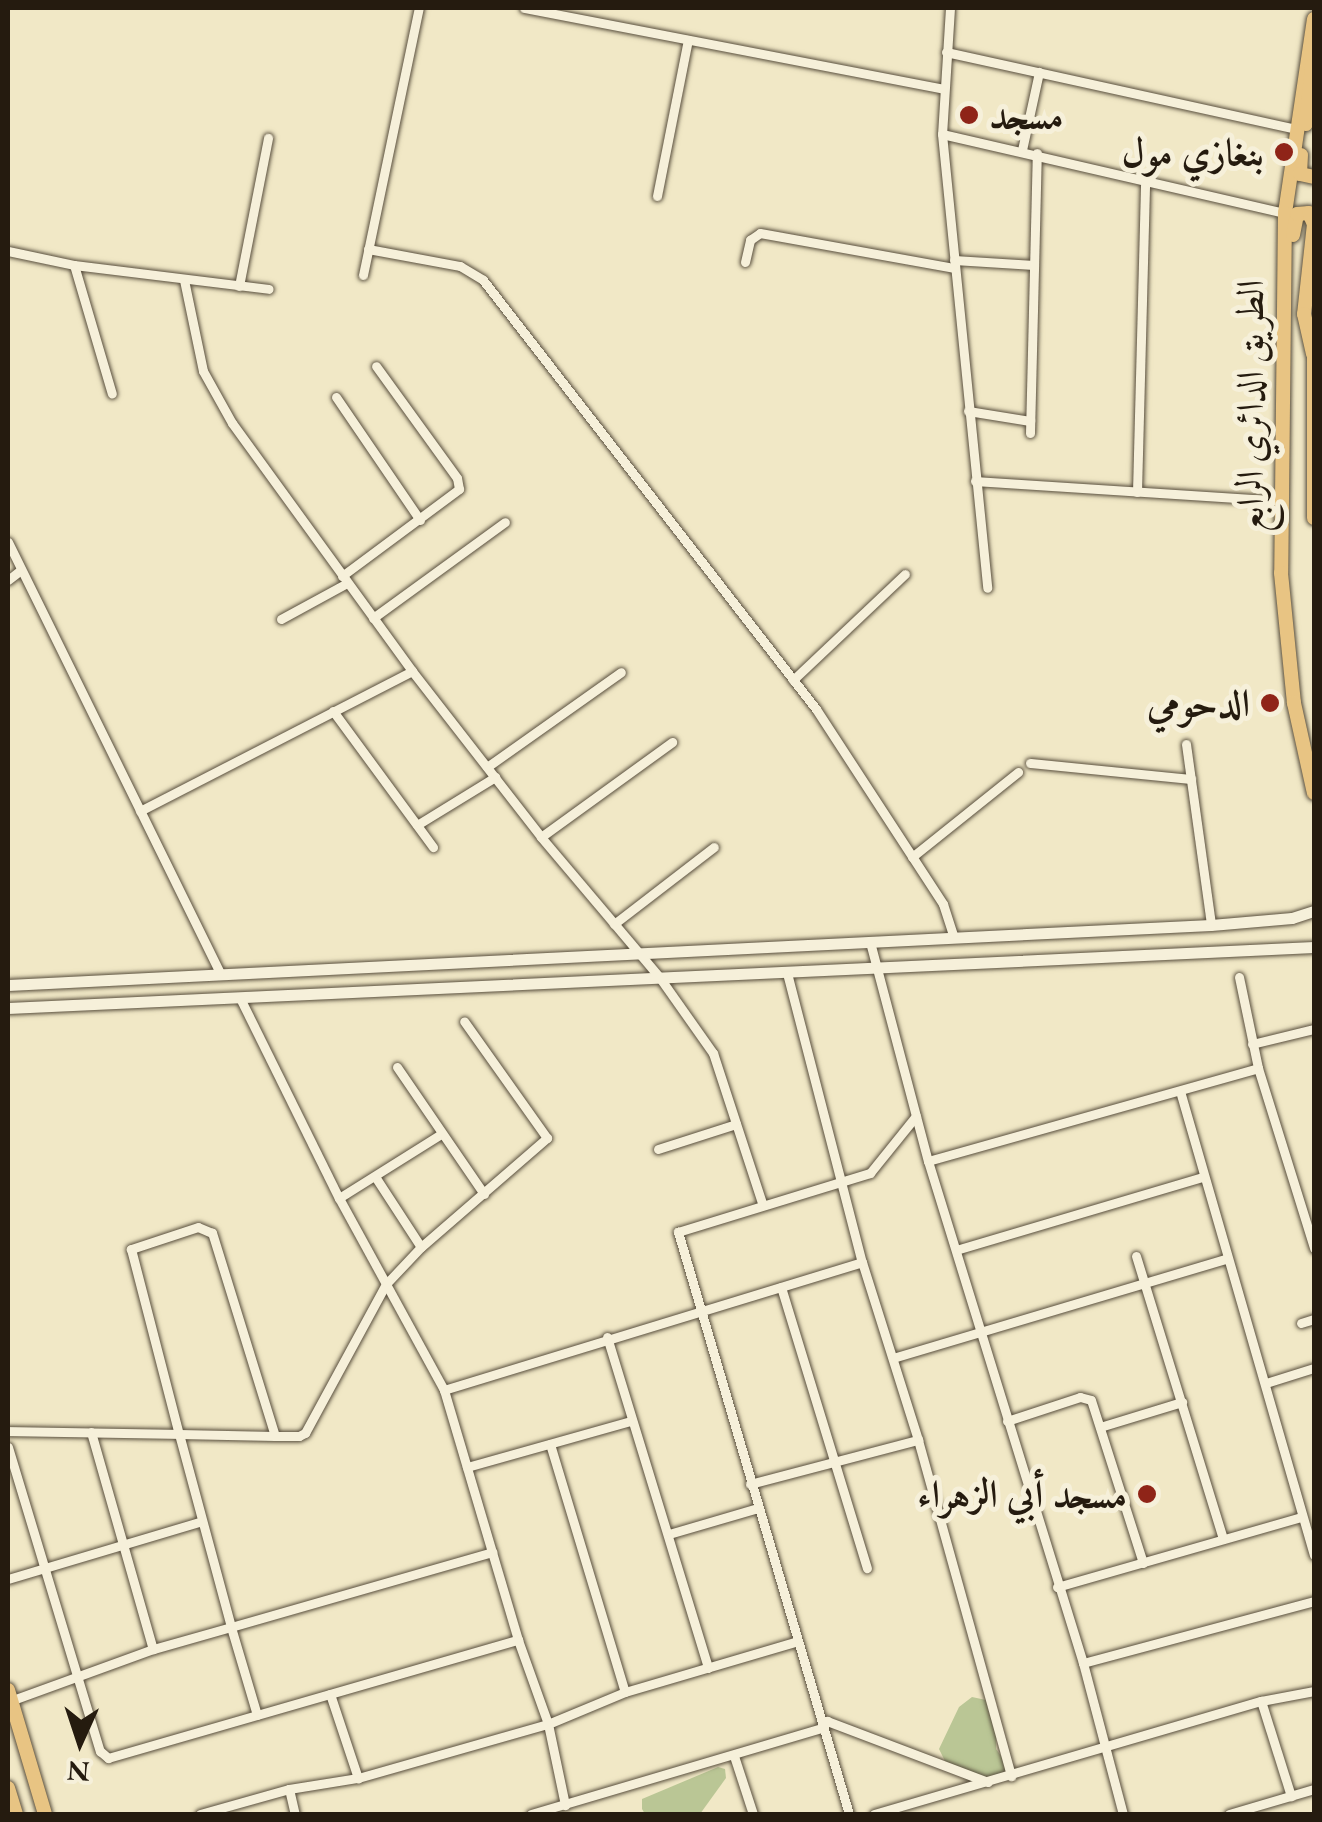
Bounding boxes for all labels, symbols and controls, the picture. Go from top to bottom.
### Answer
place label: مسجد [989,92,1064,138]
marker: مسجد [958,104,980,126]
place label: بنغازي مول [1122,129,1264,175]
marker: بنغازي مول [1273,141,1295,163]
street label: الطريق الدائري الرابع [1227,280,1273,532]
place label: الدحومي [1147,680,1250,726]
marker: الدحومي [1259,692,1281,714]
place label: مسجد أبي الزهراء [917,1471,1127,1517]
marker: مسجد أبي الزهراء [1136,1483,1158,1505]
north arrow [30,1692,130,1792]
text: N [66,1753,91,1791]

